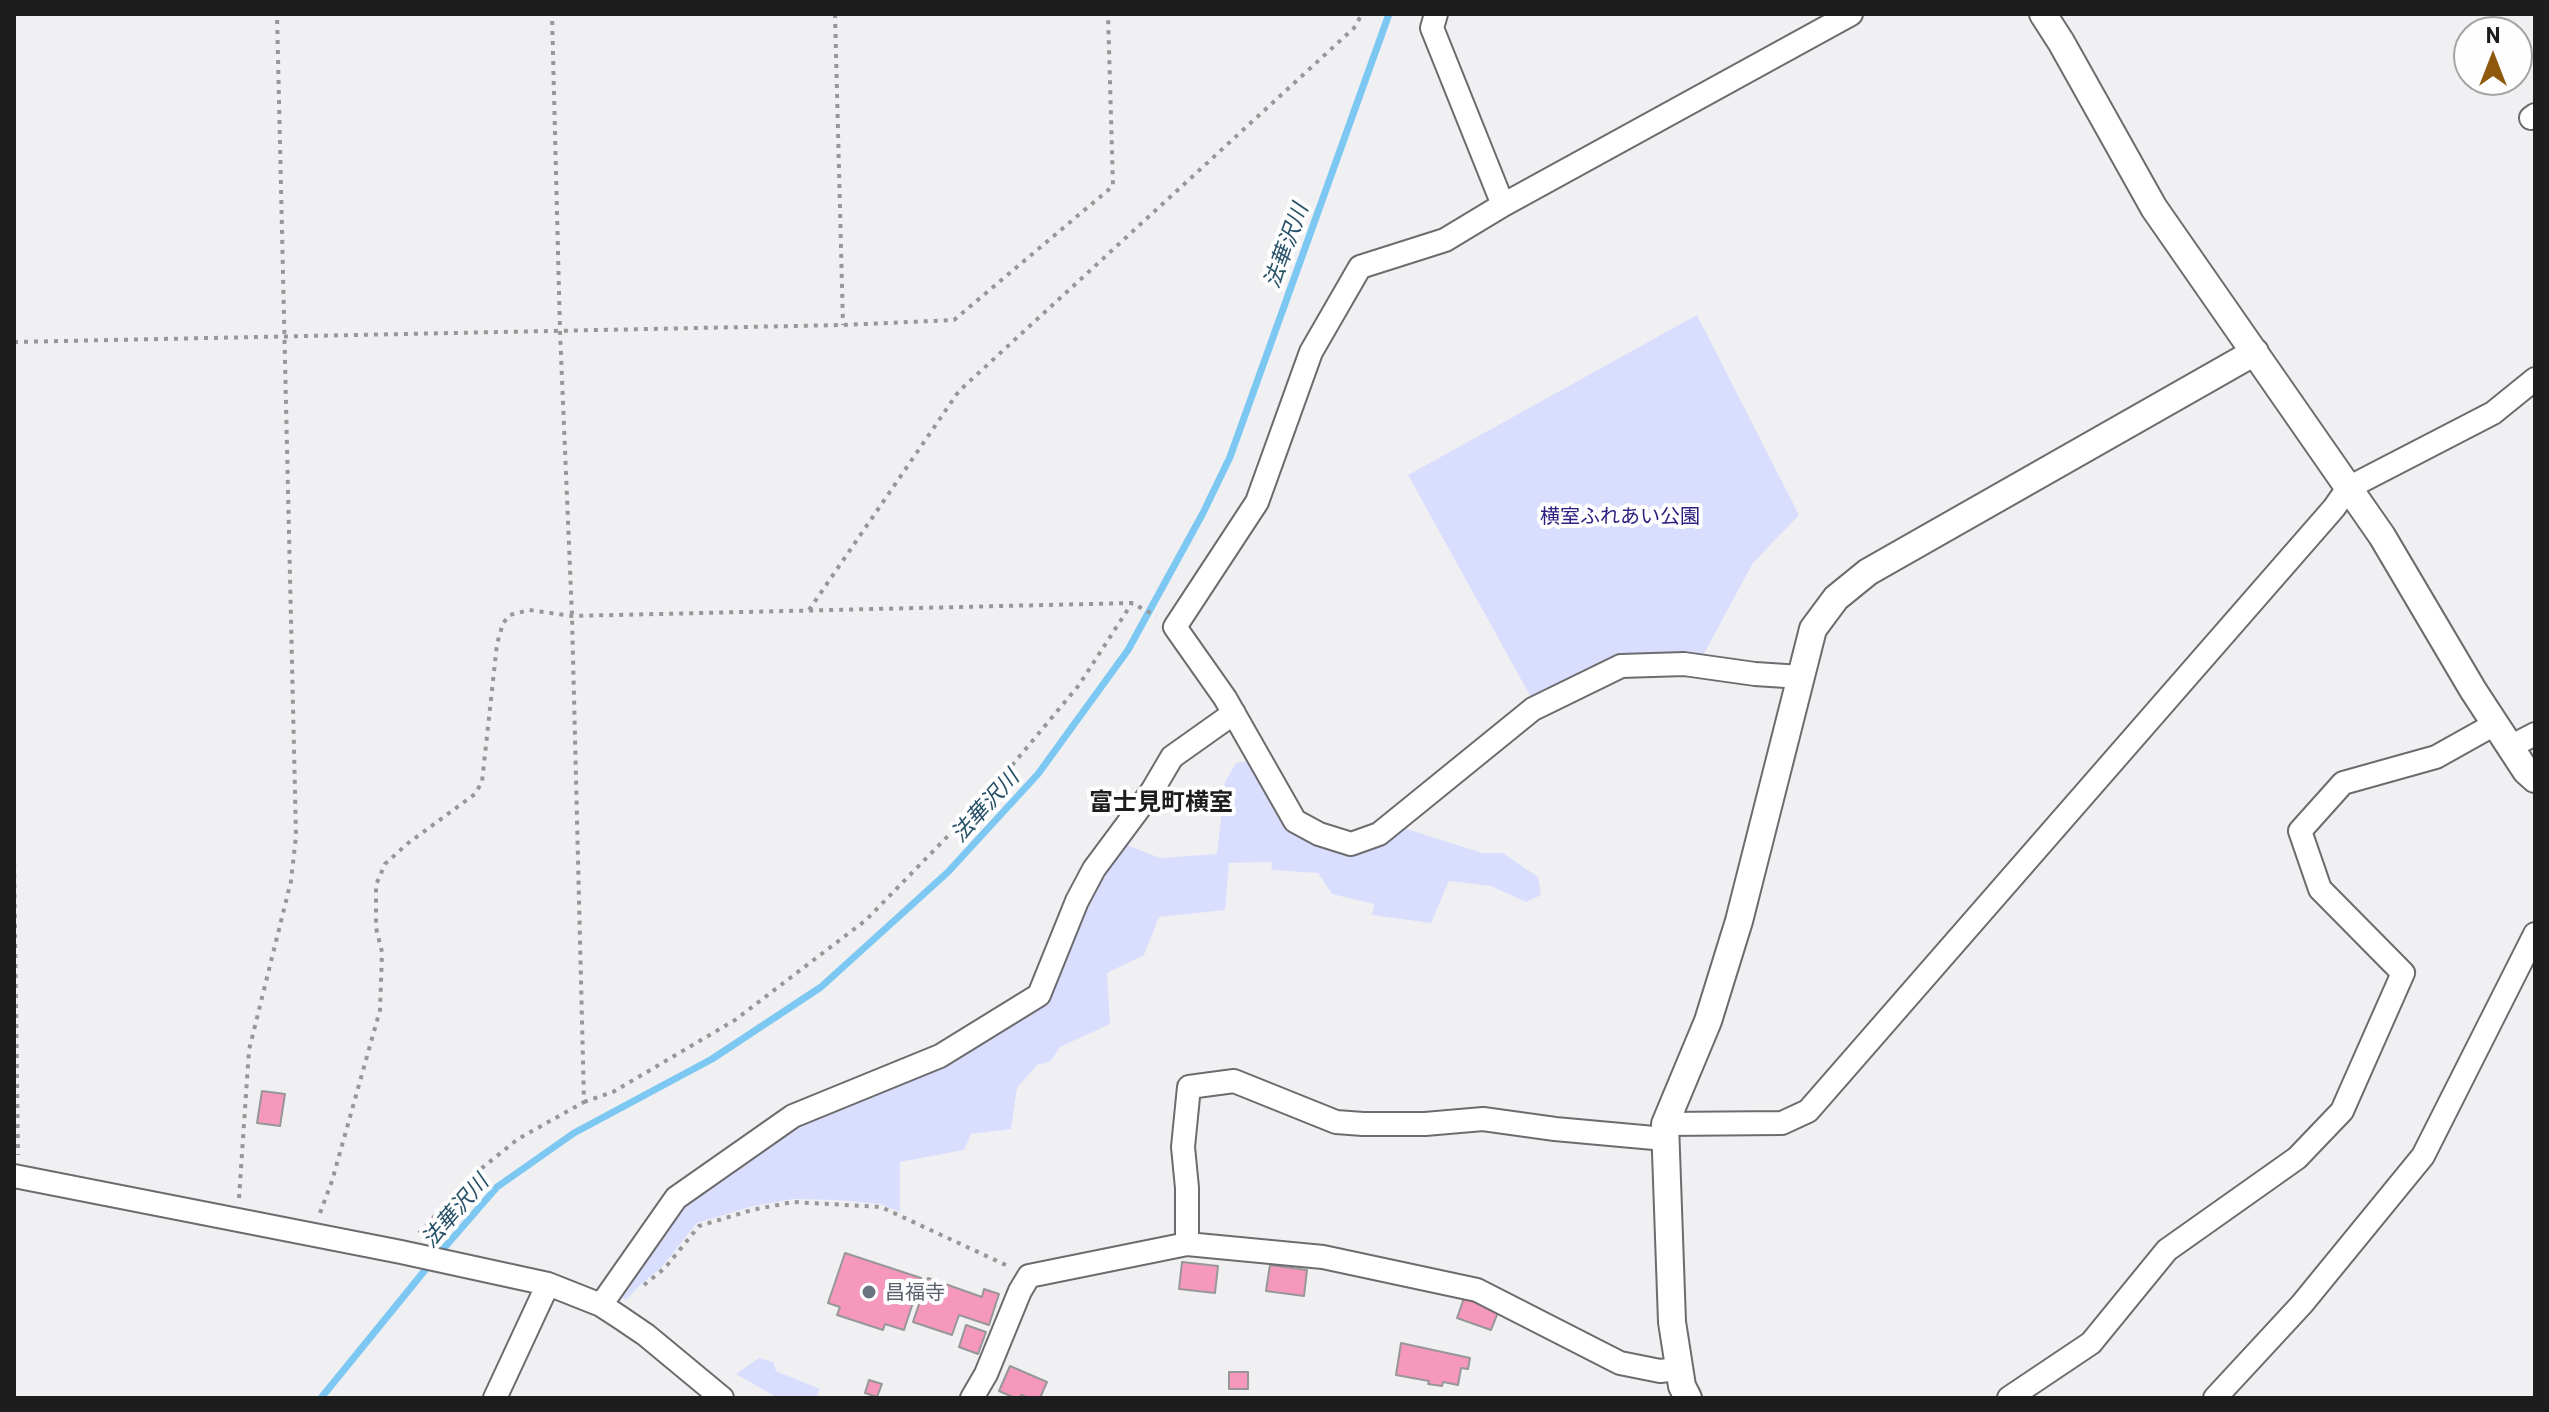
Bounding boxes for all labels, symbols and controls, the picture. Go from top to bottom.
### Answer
north arrow [2453,16,2533,96]
text: N [2486,21,2500,47]
water label: 法華沢川 [1259,200,1313,292]
park label: 横室ふれあい公園 [1540,504,1700,528]
water label: 法華沢川 [946,764,1024,848]
district label: 富士見町横室 [1089,788,1233,816]
water label: 法華沢川 [416,1169,494,1253]
place label: 昌福寺 [885,1280,945,1304]
marker: 昌福寺 [860,1283,878,1301]

